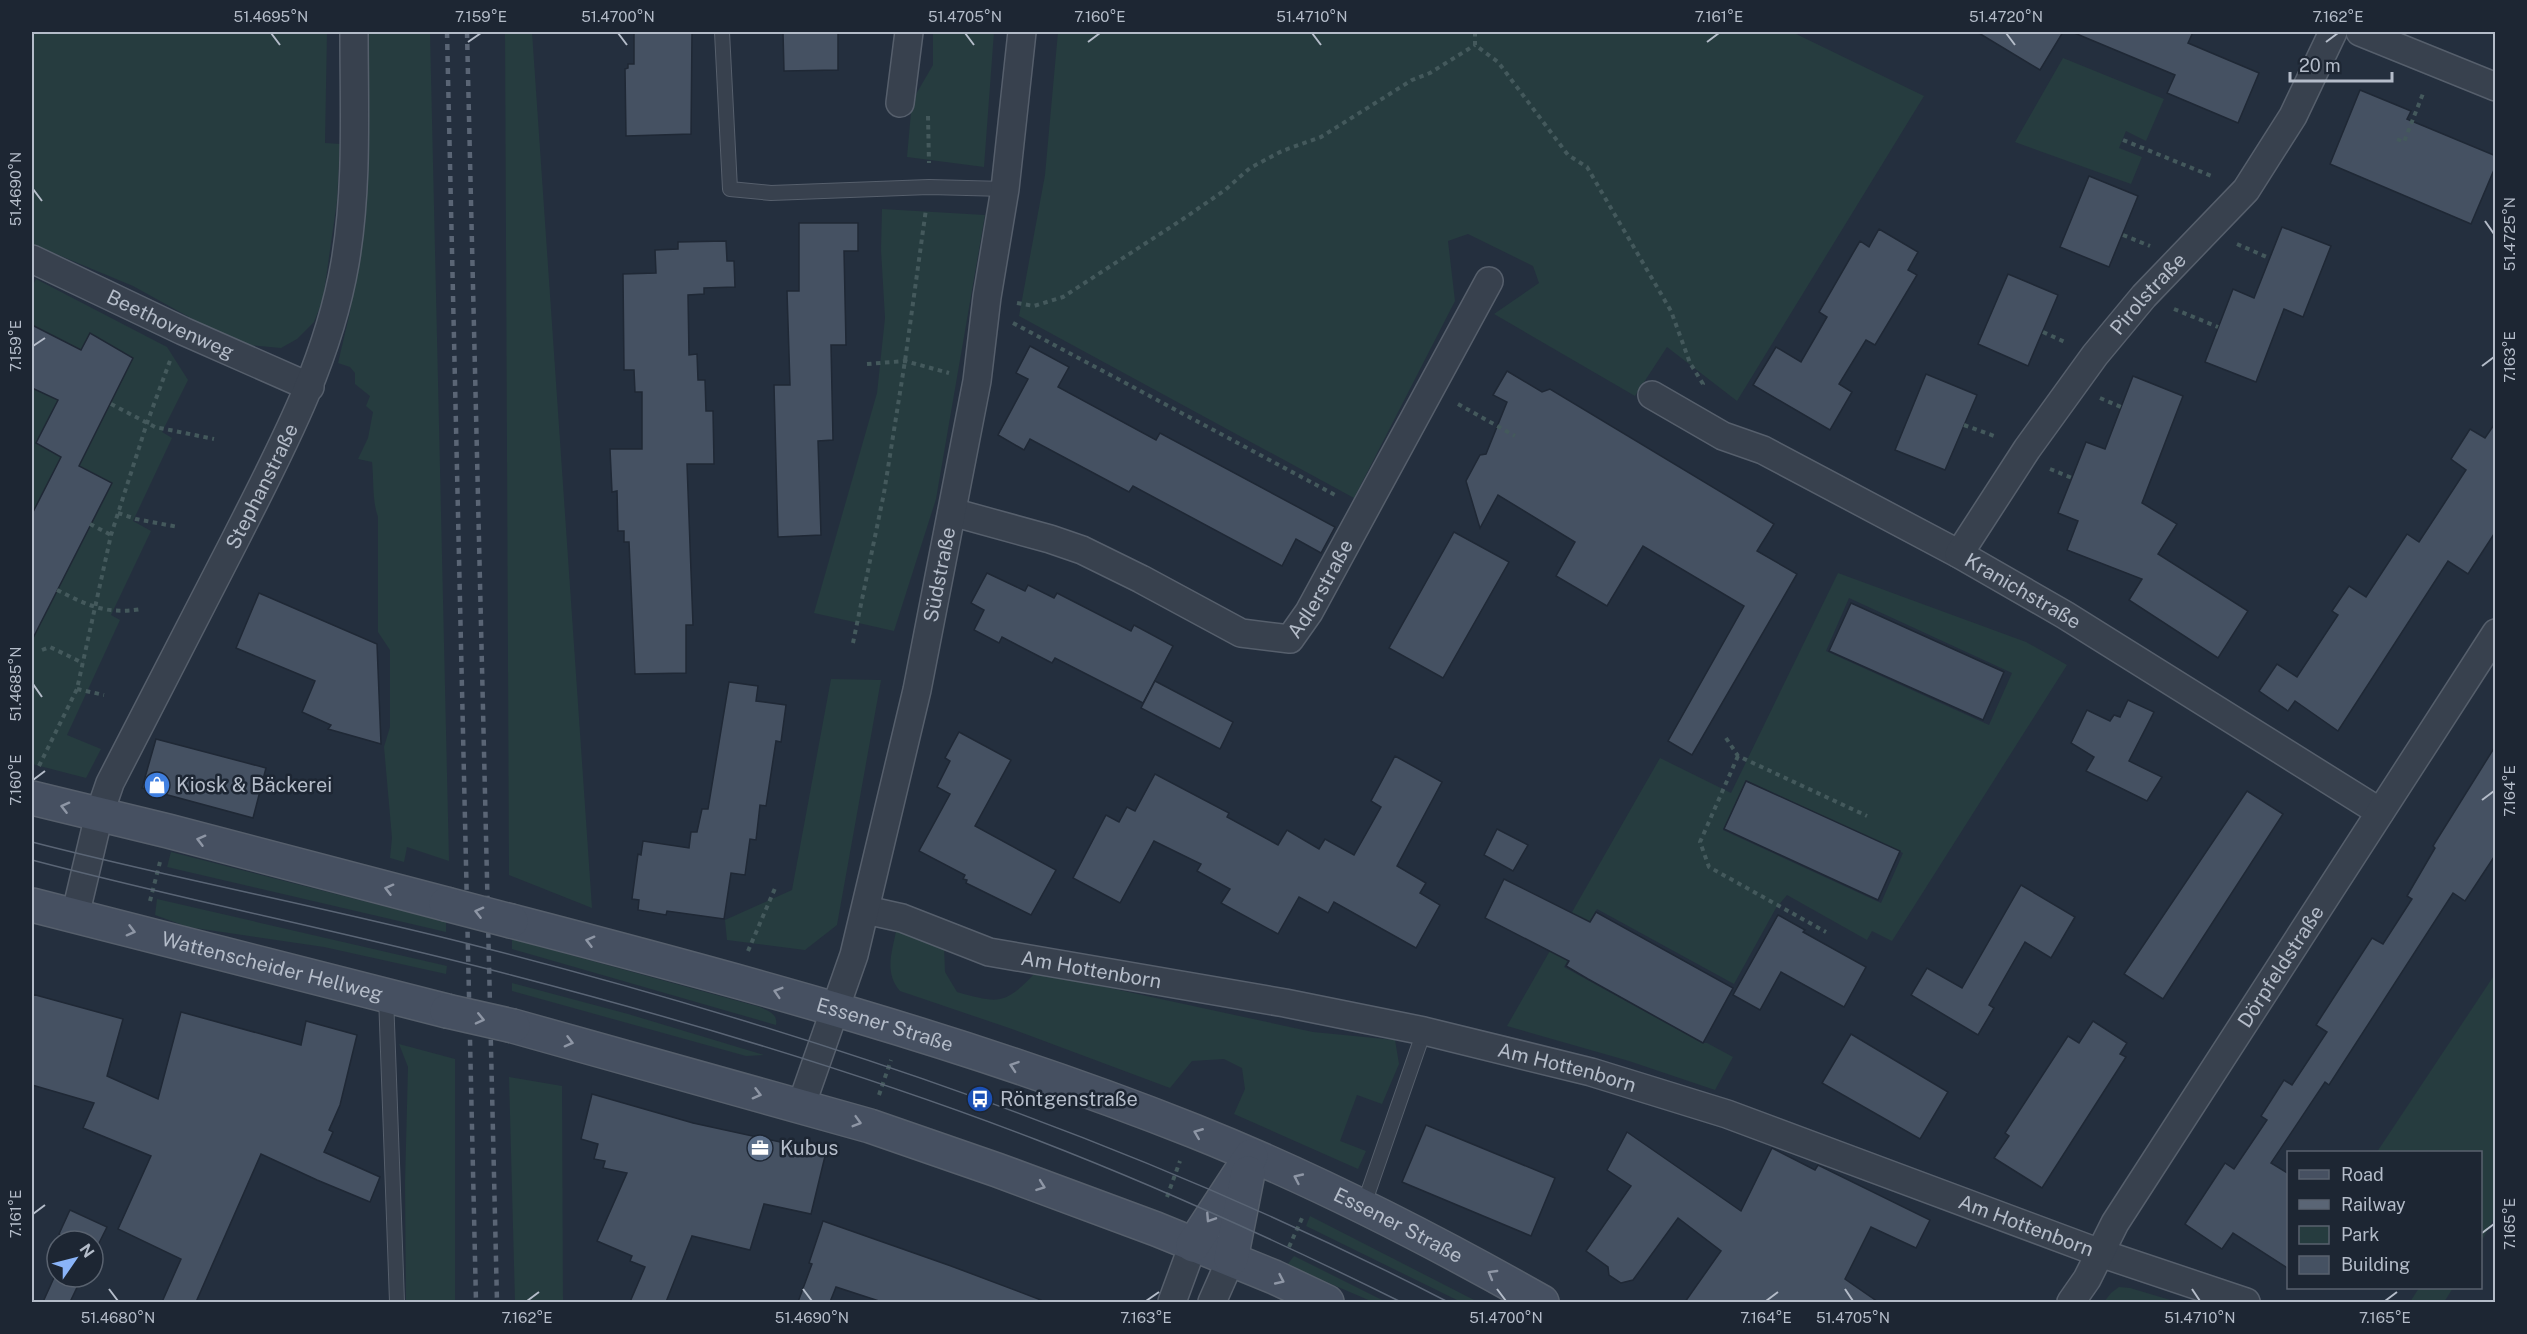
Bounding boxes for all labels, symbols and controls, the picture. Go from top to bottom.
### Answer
text: 51.4695°N [234,8,308,25]
text: 7.159°E [455,8,507,25]
text: 51.4700°N [581,8,655,25]
text: 51.4705°N [928,8,1002,25]
text: 7.160°E [1074,8,1126,25]
text: 51.4710°N [1276,8,1348,25]
text: 7.161°E [1695,8,1743,25]
text: 51.4720°N [1969,8,2043,25]
text: 7.162°E [2312,8,2364,25]
scale bar [2290,45,2392,83]
text: 20 m [2299,55,2341,76]
text: 51.4690°N [7,152,24,226]
text: 51.4725°N [2501,197,2518,271]
street label: Pirolstraße [2105,248,2191,340]
street label: Beethovenweg [103,284,238,364]
text: 7.159°E [7,320,24,372]
text: 7.163°E [2501,331,2518,383]
street label: Stephanstraße [220,420,303,553]
street label: Südstraße [918,525,960,624]
street label: Adlerstraße [1282,535,1358,643]
street label: Kranichstraße [1961,548,2085,634]
text: 51.4685°N [7,646,24,722]
text: 7.160°E [7,754,24,806]
text: 7.164°E [2501,765,2518,817]
shop icon: Kiosk & Bäckerei [142,770,172,800]
place label: Kiosk & Bäckerei [176,773,332,797]
one-way arrow [61,801,71,814]
one-way arrow [196,835,206,847]
one-way arrow [384,884,394,897]
street label: Dörpfeldstraße [2232,901,2329,1032]
one-way arrow [474,907,484,920]
one-way arrow [125,924,136,936]
street label: Wattenscheider Hellweg [159,927,386,1006]
one-way arrow [585,936,595,948]
street label: Am Hottenborn [1019,946,1163,994]
one-way arrow [773,987,784,999]
street label: Essener Straße [814,992,956,1057]
one-way arrow [475,1011,485,1024]
one-way arrow [563,1035,574,1047]
street label: Am Hottenborn [1495,1038,1639,1097]
one-way arrow [1009,1061,1020,1073]
bus stop icon: Röntgenstraße [965,1084,995,1114]
one-way arrow [751,1087,762,1099]
place label: Röntgenstraße [1000,1087,1138,1111]
one-way arrow [852,1115,862,1128]
one-way arrow [1193,1128,1204,1140]
office icon: Kubus [745,1133,775,1163]
place label: Kubus [780,1136,838,1160]
legend [2287,1151,2482,1289]
text: Road [2341,1164,2384,1185]
one-way arrow [1294,1173,1305,1185]
one-way arrow [1035,1179,1046,1192]
street label: Essener Straße [1330,1182,1467,1268]
street label: Am Hottenborn [1955,1189,2097,1262]
text: 7.161°E [7,1190,24,1238]
text: Railway [2341,1194,2406,1215]
text: 7.165°E [2501,1198,2518,1250]
one-way arrow [1206,1212,1218,1222]
text: Park [2341,1224,2379,1245]
north arrow [45,1229,105,1289]
text: N [76,1240,98,1261]
text: Building [2341,1254,2410,1275]
one-way arrow [1487,1269,1498,1281]
one-way arrow [1273,1273,1284,1285]
text: 51.4680°N [81,1309,155,1326]
text: 7.162°E [501,1309,553,1326]
text: 51.4690°N [775,1309,849,1326]
text: 7.163°E [1120,1309,1172,1326]
text: 51.4700°N [1469,1309,1543,1326]
text: 7.164°E [1740,1309,1792,1326]
text: 51.4705°N [1816,1309,1890,1326]
text: 51.4710°N [2164,1309,2236,1326]
text: 7.165°E [2359,1309,2411,1326]

